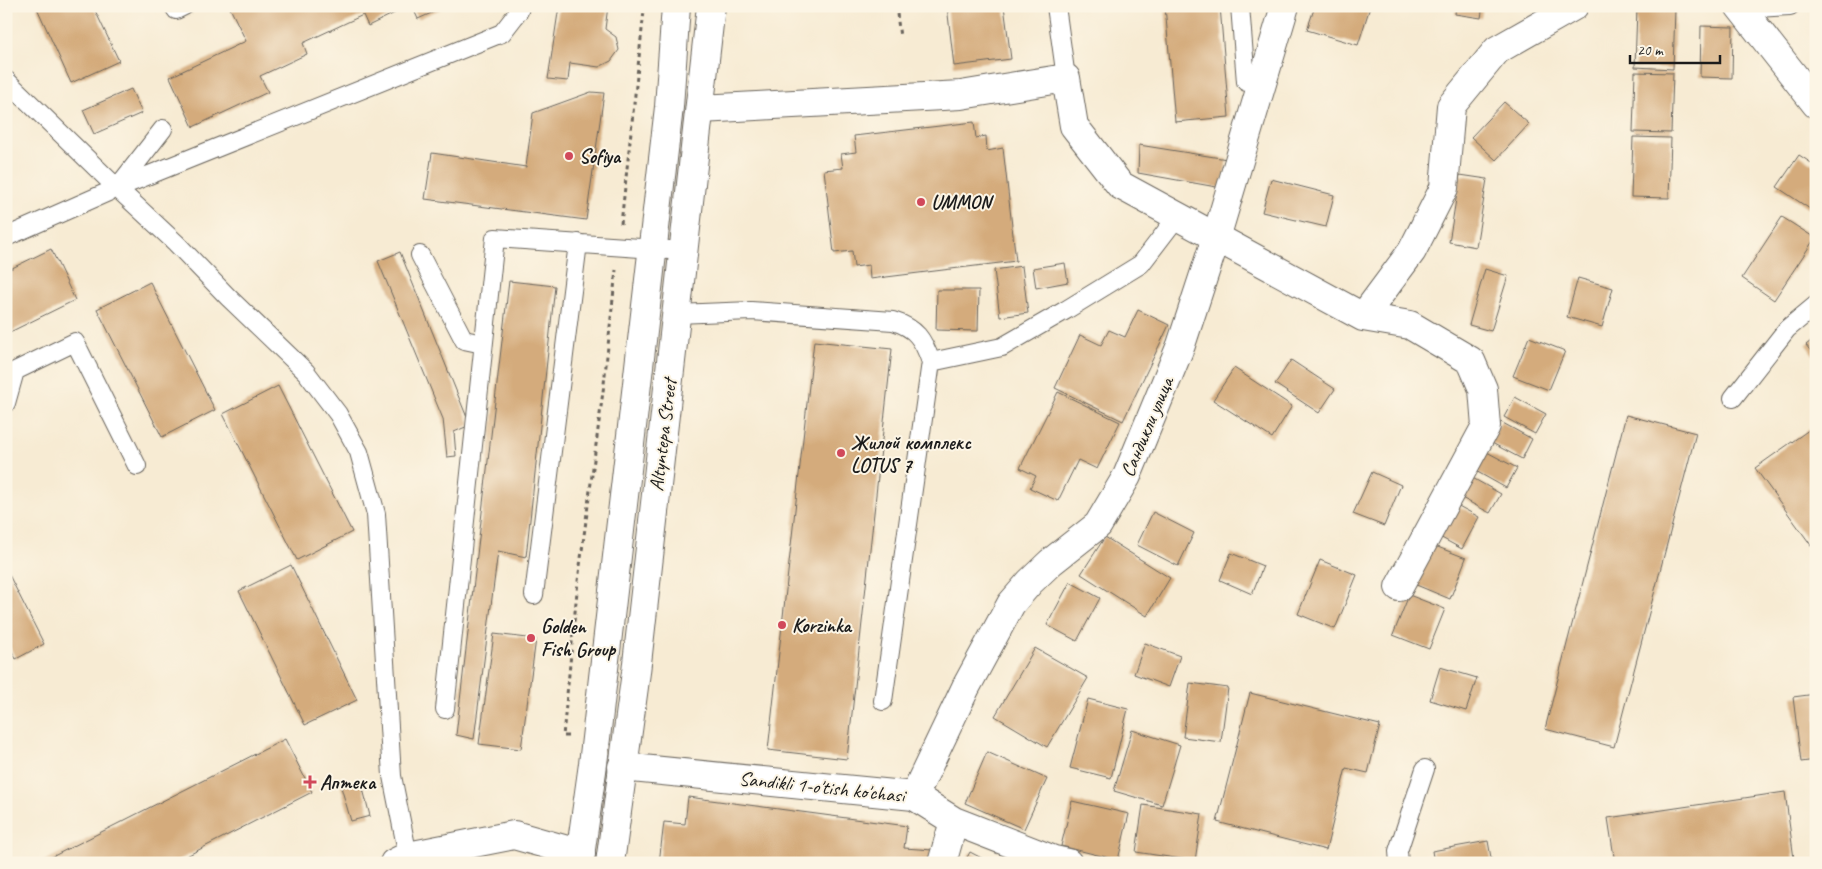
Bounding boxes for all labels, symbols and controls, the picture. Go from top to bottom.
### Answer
scale bar [1630,32,1720,64]
text: 20 m [1637,41,1664,60]
place label: Sofiya [579,144,622,169]
marker: Sofiya [563,150,575,162]
place label: UMMON [931,190,995,215]
marker: UMMON [915,196,927,208]
street label: Сандикли улица [1115,372,1180,481]
street label: Altyntepa Street [644,374,683,493]
place label: Жилой комплекс LOTUS 7 [851,430,972,478]
marker: Жилой комплекс LOTUS 7 [835,447,847,459]
place label: Korzinka [792,613,852,638]
place label: Golden Fish Group [541,614,617,662]
marker: Korzinka [776,619,788,631]
marker: Golden Fish Group [525,632,537,644]
street label: Sandikli 1-o'tish ko'chasi [738,766,908,808]
place label: Аптека [320,770,377,795]
marker: Аптека [304,776,316,788]

